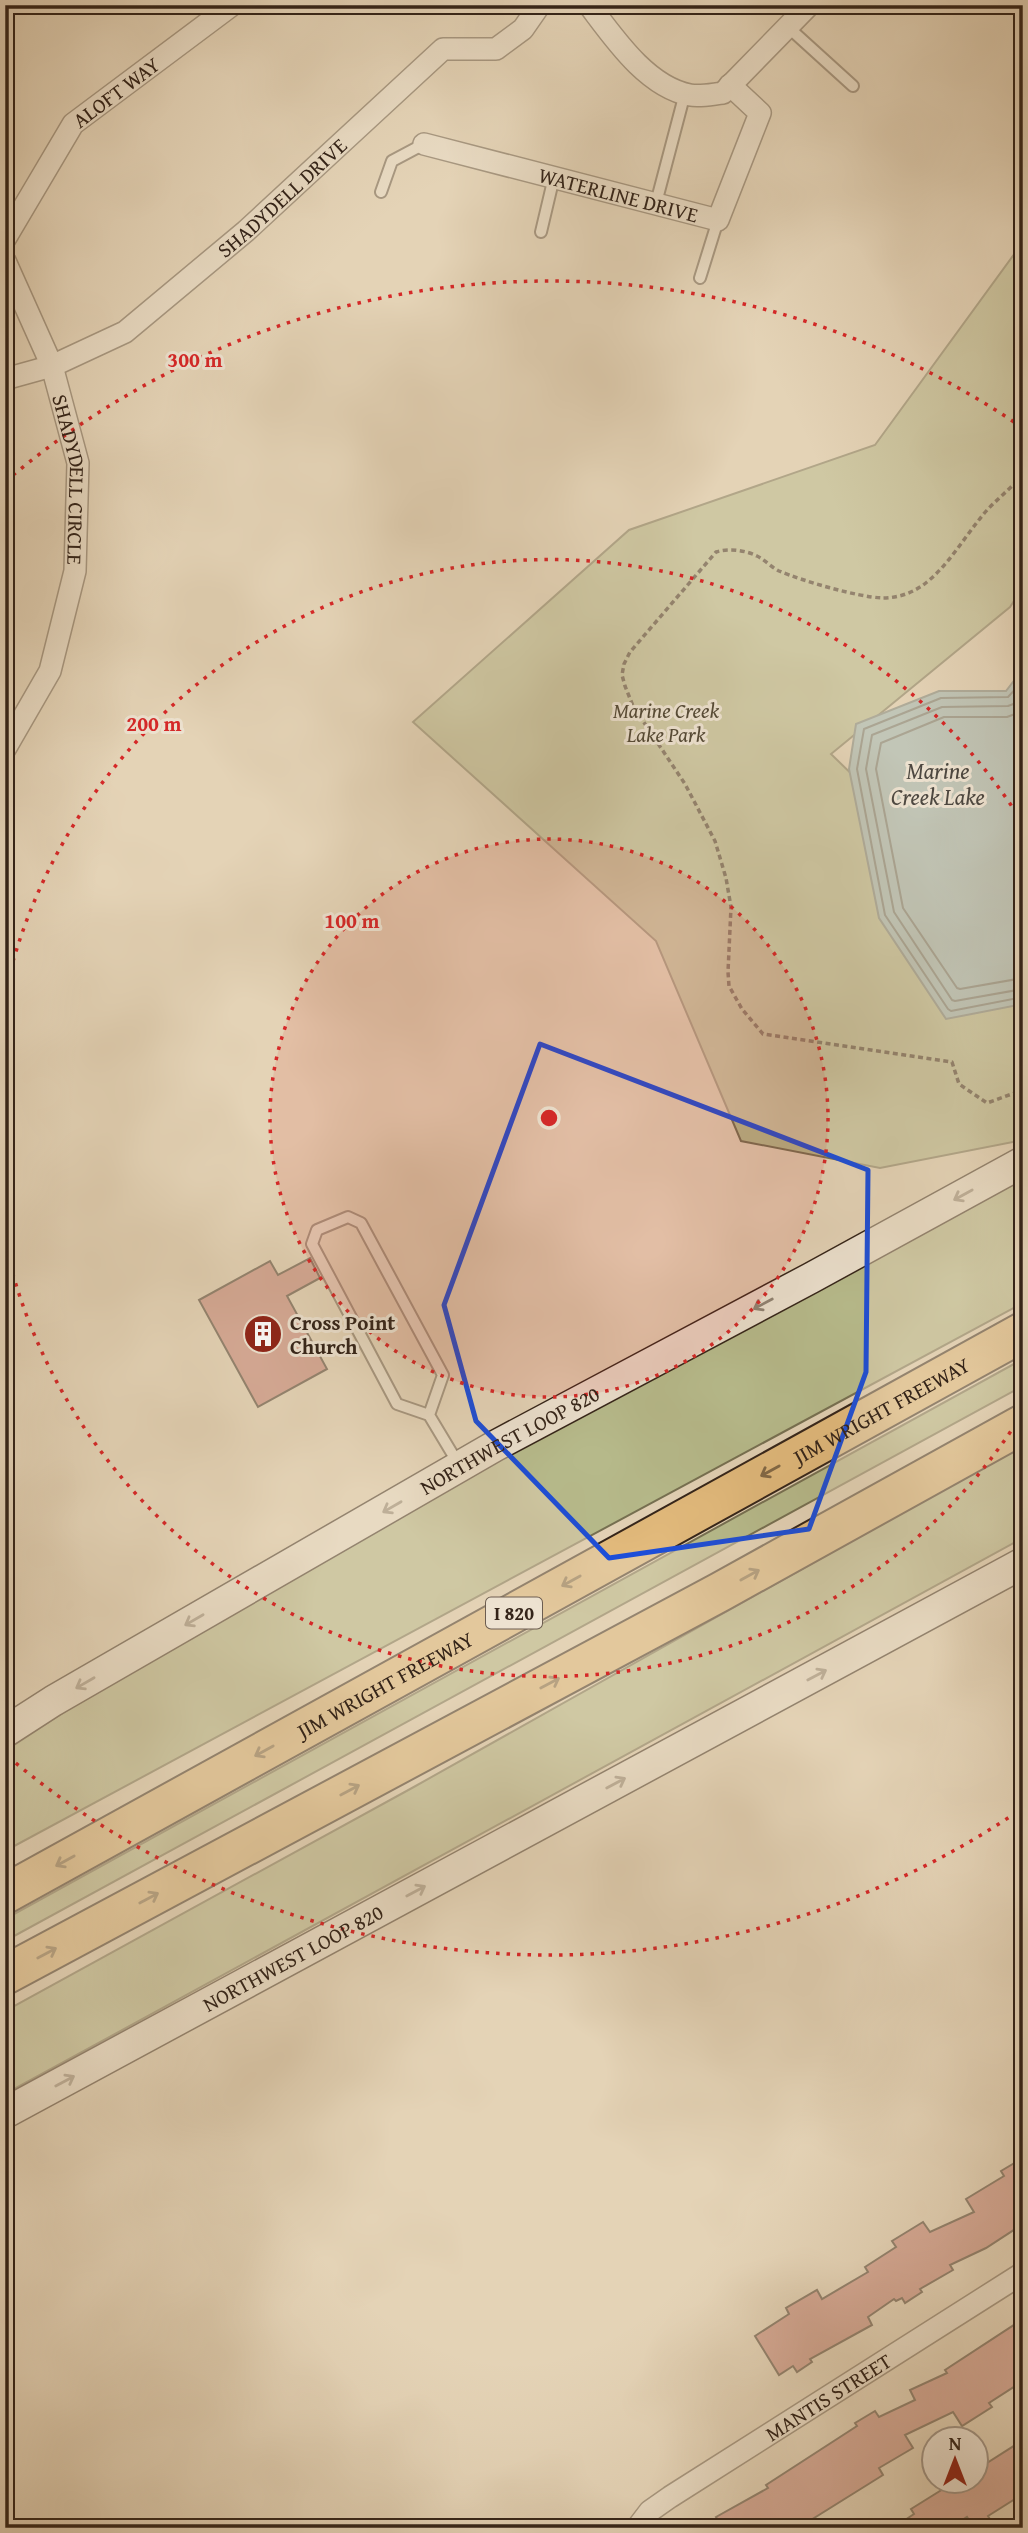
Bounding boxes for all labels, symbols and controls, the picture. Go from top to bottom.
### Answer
street label: ALOFT WAY [66,49,166,135]
street label: SHADYDELL DRIVE [210,130,354,265]
street label: WATERLINE DRIVE [535,159,702,230]
text: 300 m [167,344,223,375]
street label: SHADYDELL CIRCLE [45,391,94,566]
park label: Marine Creek Lake Park [613,695,719,750]
text: 200 m [126,708,182,739]
water label: Marine Creek Lake [891,754,985,813]
text: 100 m [324,905,380,936]
centre of rings [537,1106,561,1130]
one-way arrow [953,1189,974,1202]
one-way arrow [753,1297,774,1311]
place label: Cross Point Church [290,1307,395,1362]
building icon: Cross Point Church [242,1313,284,1355]
street label: JIM WRIGHT FREEWAY [785,1349,976,1473]
street label: NORTHWEST LOOP 820 [414,1378,605,1502]
one-way arrow [760,1465,781,1478]
one-way arrow [382,1500,402,1514]
one-way arrow [740,1568,760,1582]
one-way arrow [561,1574,581,1588]
road number: I 820 [486,1597,542,1628]
one-way arrow [185,1613,205,1627]
street label: JIM WRIGHT FREEWAY [288,1623,479,1747]
one-way arrow [806,1668,826,1682]
one-way arrow [75,1676,95,1690]
one-way arrow [539,1676,560,1689]
one-way arrow [255,1744,275,1758]
one-way arrow [606,1775,626,1789]
one-way arrow [339,1783,360,1797]
one-way arrow [56,1854,76,1868]
one-way arrow [406,1884,426,1898]
one-way arrow [138,1891,159,1904]
street label: NORTHWEST LOOP 820 [197,1896,389,2019]
one-way arrow [36,1946,57,1959]
one-way arrow [55,2073,75,2087]
street label: MANTIS STREET [759,2345,897,2448]
north arrow [920,2424,990,2494]
text: N [949,2429,962,2457]

